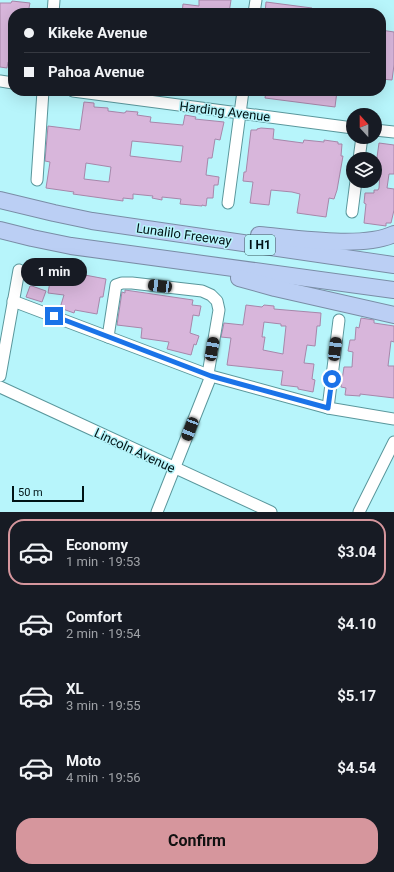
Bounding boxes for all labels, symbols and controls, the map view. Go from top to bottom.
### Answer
text: Kikeke Avenue [48,24,147,42]
text: Pahoa Avenue [48,63,144,81]
street label: Harding Avenue [179,98,271,125]
north arrow [346,108,382,144]
map controls [346,108,382,188]
button: layers [346,152,382,188]
street label: Lunalilo Freeway [135,220,233,249]
road number: I H1 [245,235,275,255]
callout: 1 min [21,258,87,286]
text: 1 min [38,264,70,279]
car [147,279,173,293]
route end [45,307,63,325]
car [204,336,220,362]
car [328,336,342,362]
route start [323,370,341,388]
car [180,416,200,442]
street label: Lincoln Avenue [92,425,178,476]
scale bar [12,484,84,503]
text: 50 m [18,486,43,499]
icon: car [18,534,54,570]
text: Economy [66,536,128,554]
text: $3.04 [337,543,376,561]
text: 1 min · 19:53 [66,554,141,569]
icon: car [18,606,54,642]
text: Comfort [66,608,122,626]
text: $4.10 [337,615,376,633]
text: 2 min · 19:54 [66,626,141,641]
icon: car [18,678,54,714]
text: XL [66,680,84,698]
text: $5.17 [337,687,376,705]
text: 3 min · 19:55 [66,698,141,713]
icon: car [18,750,54,786]
text: Moto [66,752,101,770]
text: $4.54 [337,759,376,777]
text: 4 min · 19:56 [66,770,141,785]
button: Confirm [16,818,378,864]

